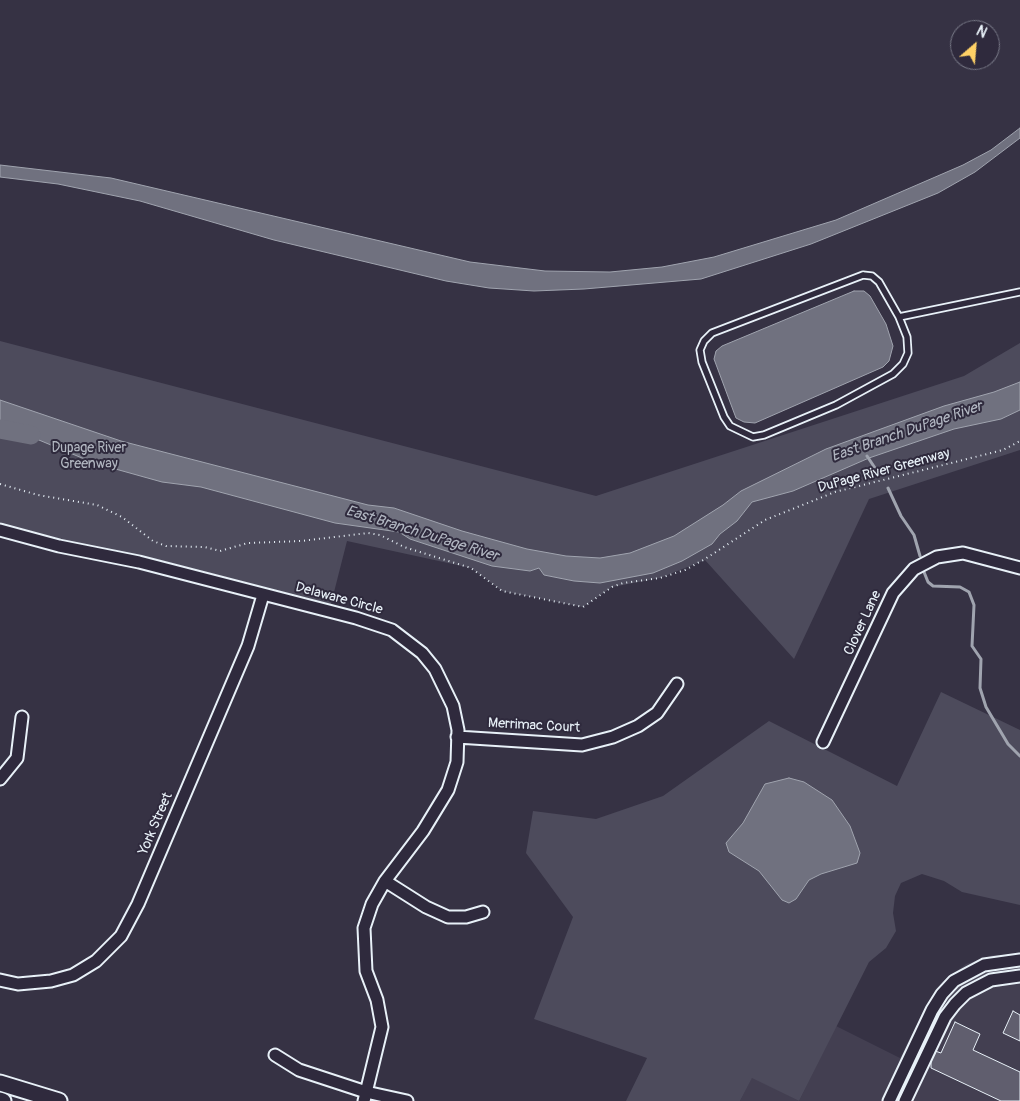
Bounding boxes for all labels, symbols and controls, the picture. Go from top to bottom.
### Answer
north arrow [950,20,1000,70]
text: N [974,22,990,42]
water label: East Branch DuPage River [829,398,985,466]
park label: Dupage River Greenway [52,440,126,472]
street label: DuPage River Greenway [816,445,952,497]
water label: East Branch DuPage River [344,502,500,566]
street label: Delaware Circle [294,579,384,619]
street label: Clover Lane [841,588,885,658]
street label: Merrimac Court [488,715,580,737]
street label: York Street [135,790,177,858]

